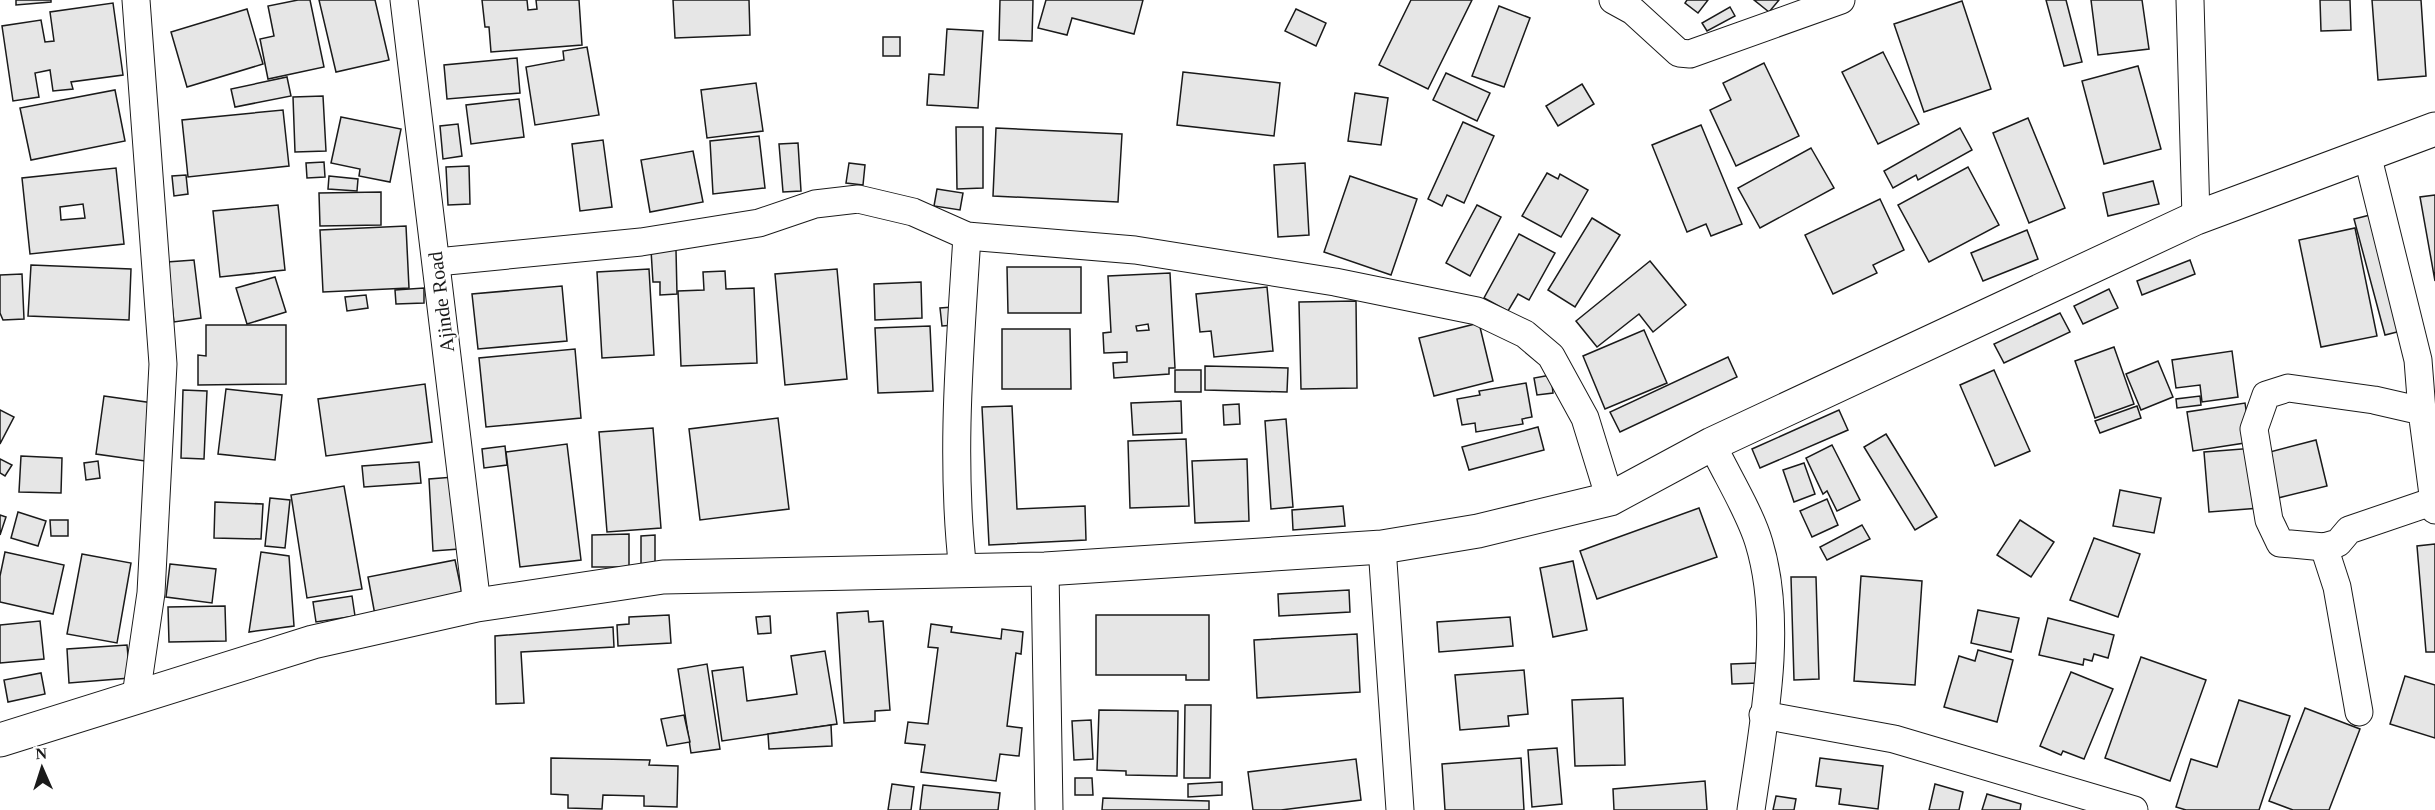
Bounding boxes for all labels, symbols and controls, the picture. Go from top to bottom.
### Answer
street label: Ajinde Road [424,250,459,354]
north arrow [12,738,72,798]
text: N [35,745,48,762]

